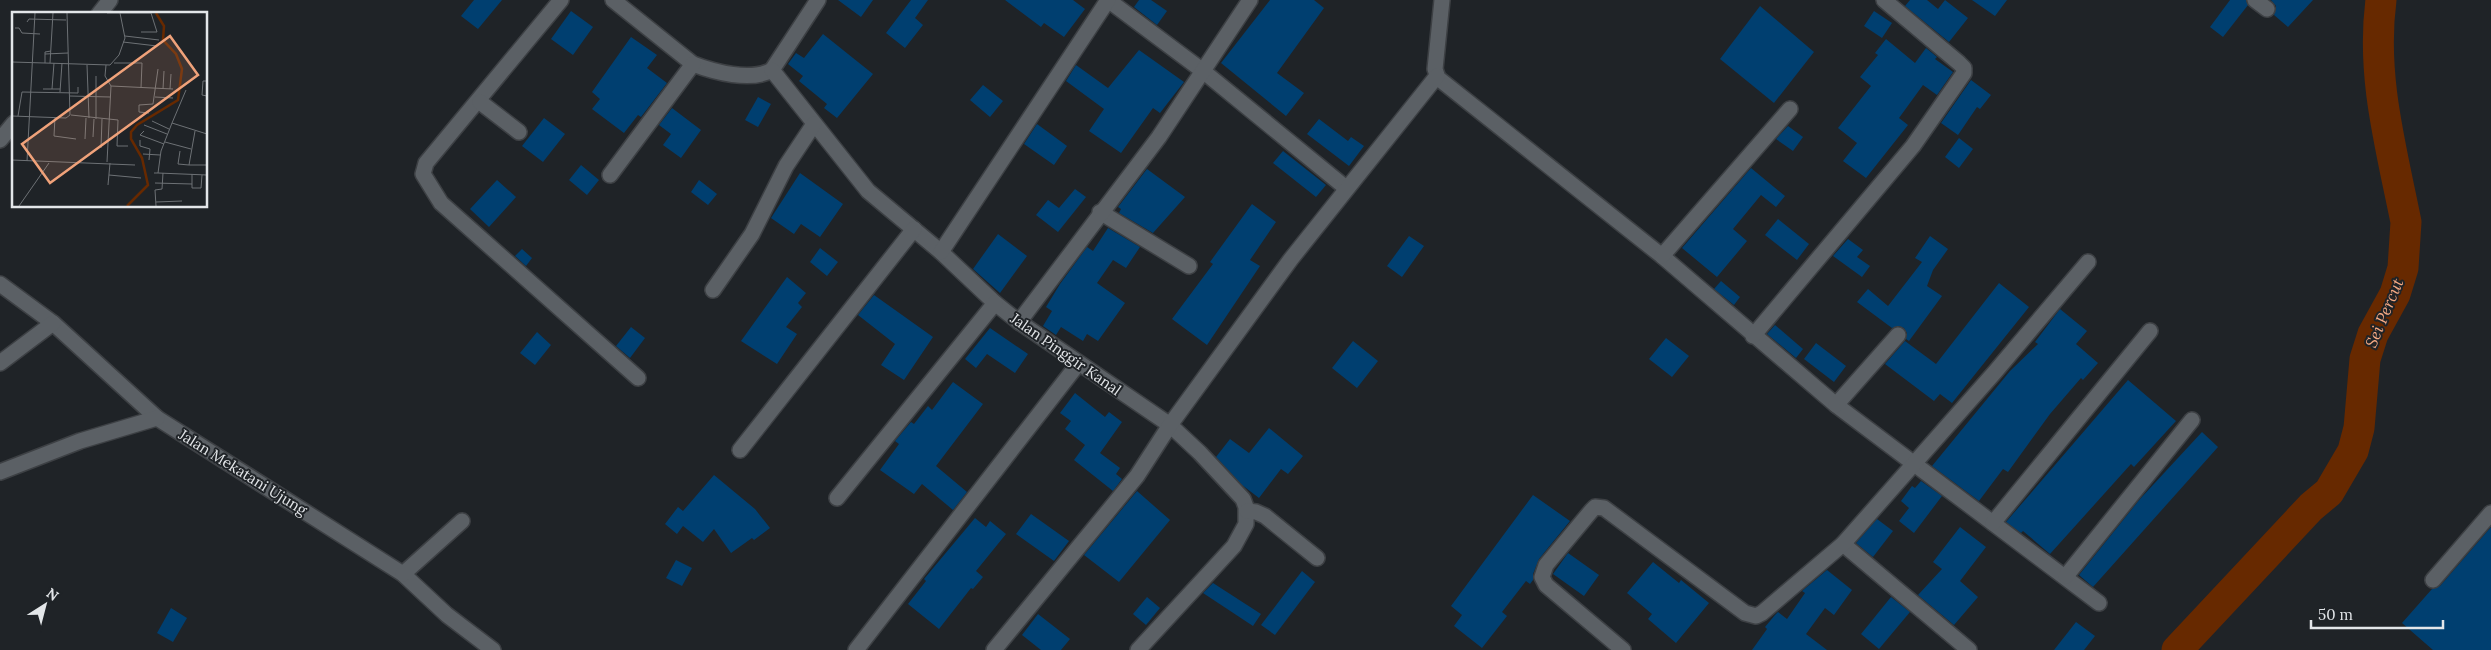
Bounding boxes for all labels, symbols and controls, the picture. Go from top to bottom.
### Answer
inset map [12,12,208,208]
water label: Sei Percut [2361,275,2408,351]
street label: Jalan Pinggir Kanal [1006,308,1125,399]
street label: Jalan Mekatani Ujung [174,424,311,520]
north arrow [20,580,70,630]
text: N [43,584,62,605]
scale bar [2311,598,2444,630]
text: 50 m [2318,605,2353,624]

